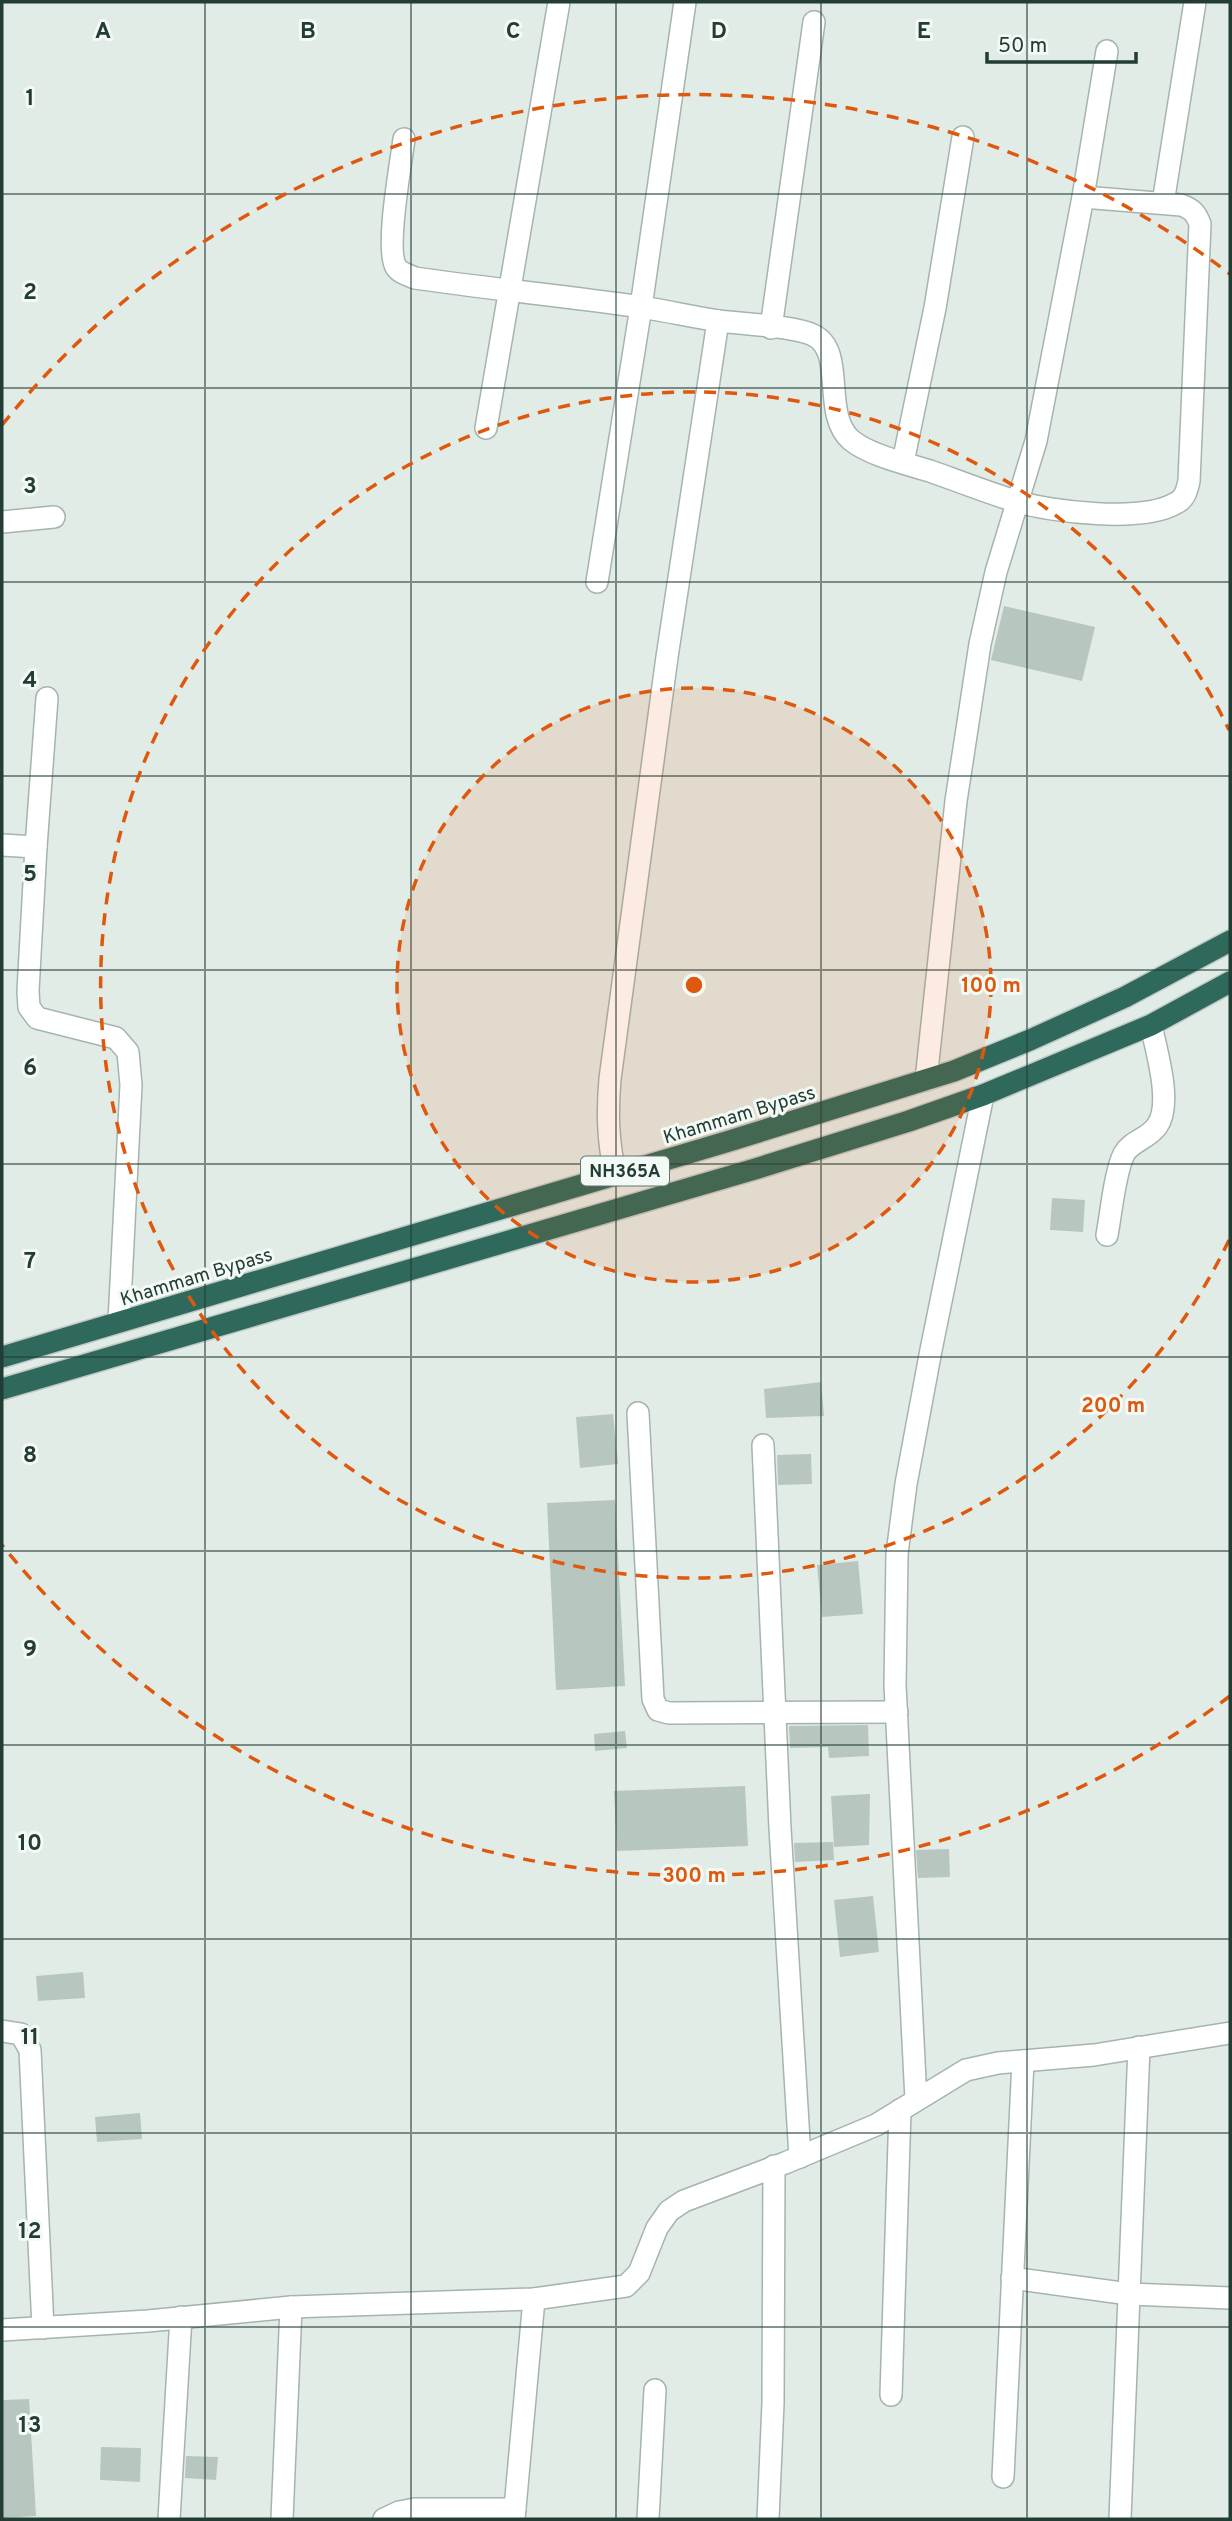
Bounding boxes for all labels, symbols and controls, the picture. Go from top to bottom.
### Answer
text: A [95,18,111,47]
text: B [300,18,316,47]
text: C [506,18,520,47]
text: D [711,18,727,47]
text: E [917,18,931,47]
scale bar [987,21,1136,65]
text: 50 m [998,33,1047,60]
text: 1 [25,85,35,114]
text: 2 [23,279,37,308]
text: 3 [23,473,37,502]
text: 4 [23,667,37,696]
text: 5 [23,861,37,890]
centre of rings [682,973,706,997]
text: 100 m [961,973,1021,1000]
text: 6 [23,1055,37,1084]
street label: Khammam Bypass [661,1081,819,1150]
road number: NH365A [581,1156,669,1186]
street label: Khammam Bypass [118,1243,276,1312]
text: 7 [24,1248,36,1277]
text: 200 m [1081,1393,1145,1420]
text: 8 [23,1442,37,1471]
text: 9 [23,1636,37,1665]
text: 10 [18,1830,42,1859]
text: 300 m [662,1863,726,1890]
text: 11 [21,2024,39,2053]
text: 12 [18,2218,42,2247]
text: 13 [19,2412,42,2441]

